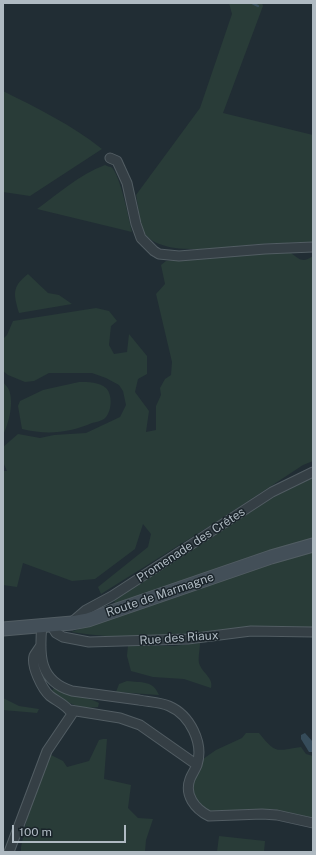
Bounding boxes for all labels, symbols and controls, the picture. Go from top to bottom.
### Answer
street label: Promenade des Crêtes [134,505,248,585]
street label: Route de Marmagne [104,570,216,620]
street label: Rue des Riaux [139,628,219,648]
scale bar [14,817,128,843]
text: 100 m [19,825,52,839]

